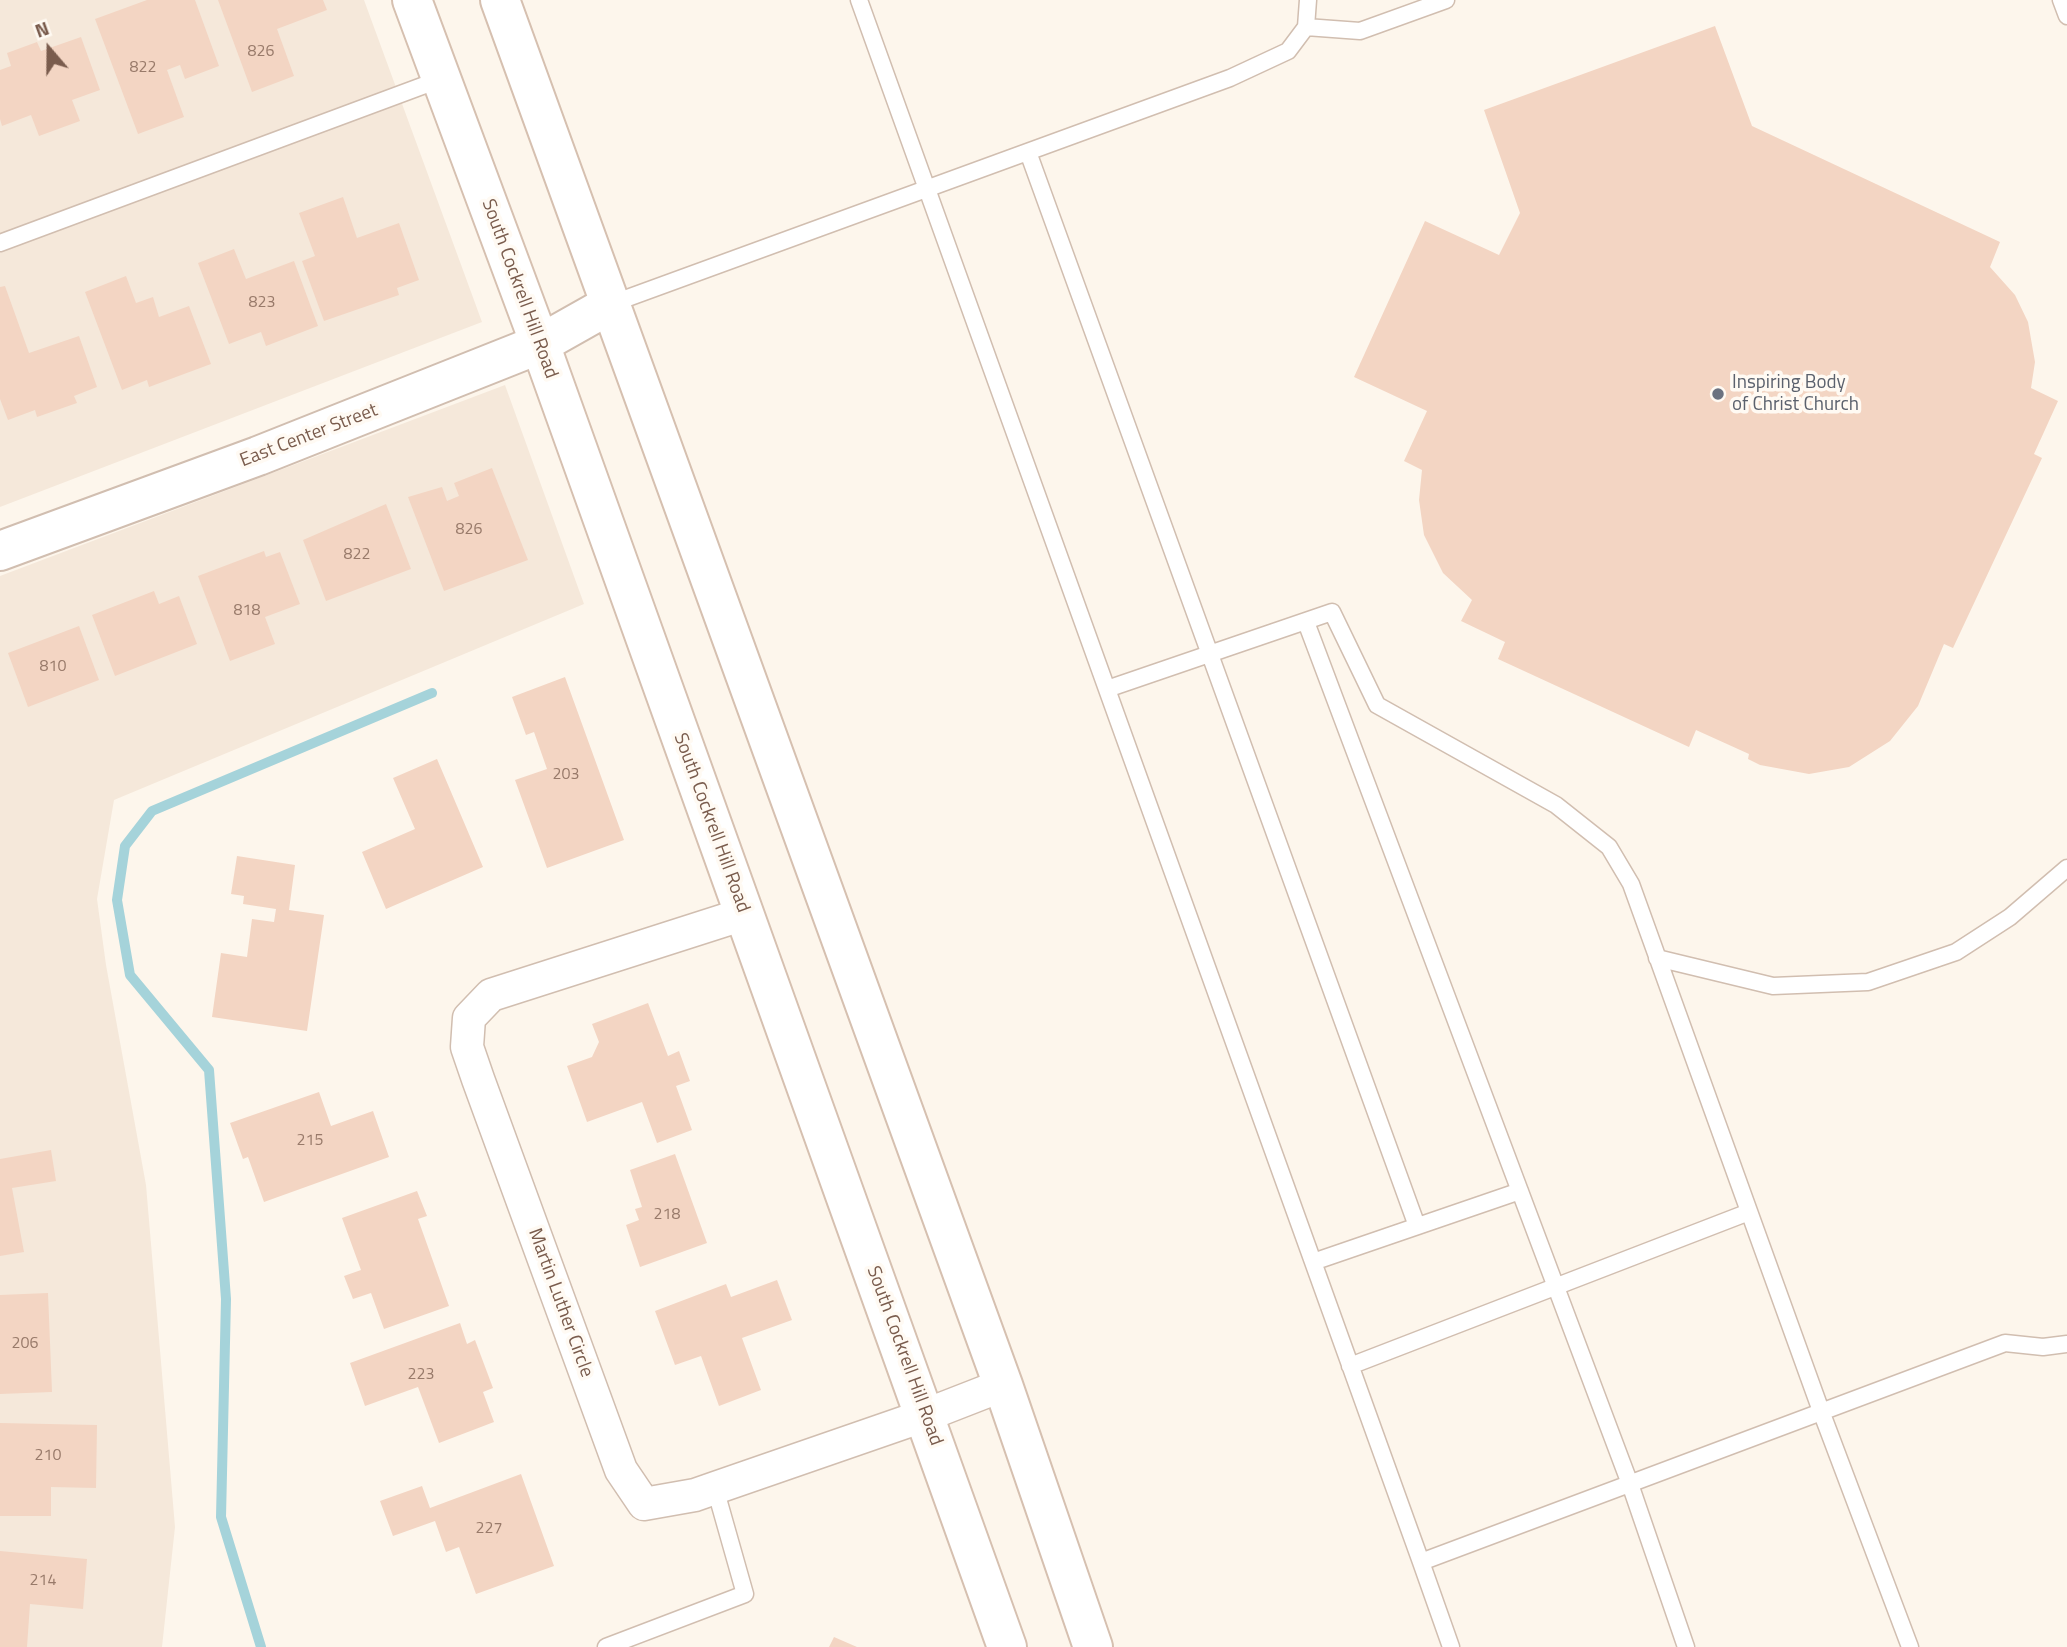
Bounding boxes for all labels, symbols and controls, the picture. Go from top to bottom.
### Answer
text: N [30,13,53,45]
north arrow [14,14,84,84]
house number: 826 [248,42,274,62]
house number: 822 [130,58,156,78]
street label: South Cockrell Hill Road [476,196,562,382]
house number: 823 [249,293,275,313]
place label: Inspiring Body of Christ Church [1732,372,1859,416]
marker: Inspiring Body of Christ Church [1710,386,1726,402]
street label: East Center Street [237,399,381,473]
house number: 826 [456,520,482,540]
house number: 822 [344,545,370,565]
house number: 818 [234,601,260,621]
house number: 810 [40,657,66,677]
street label: South Cockrell Hill Road [668,730,754,916]
house number: 203 [553,765,579,785]
house number: 215 [297,1131,323,1151]
house number: 218 [654,1205,680,1225]
street label: Martin Luther Circle [522,1225,598,1381]
street label: South Cockrell Hill Road [861,1263,947,1449]
house number: 206 [12,1334,38,1354]
house number: 223 [408,1365,434,1385]
house number: 210 [35,1446,61,1466]
house number: 227 [476,1519,502,1539]
house number: 214 [30,1571,56,1591]

